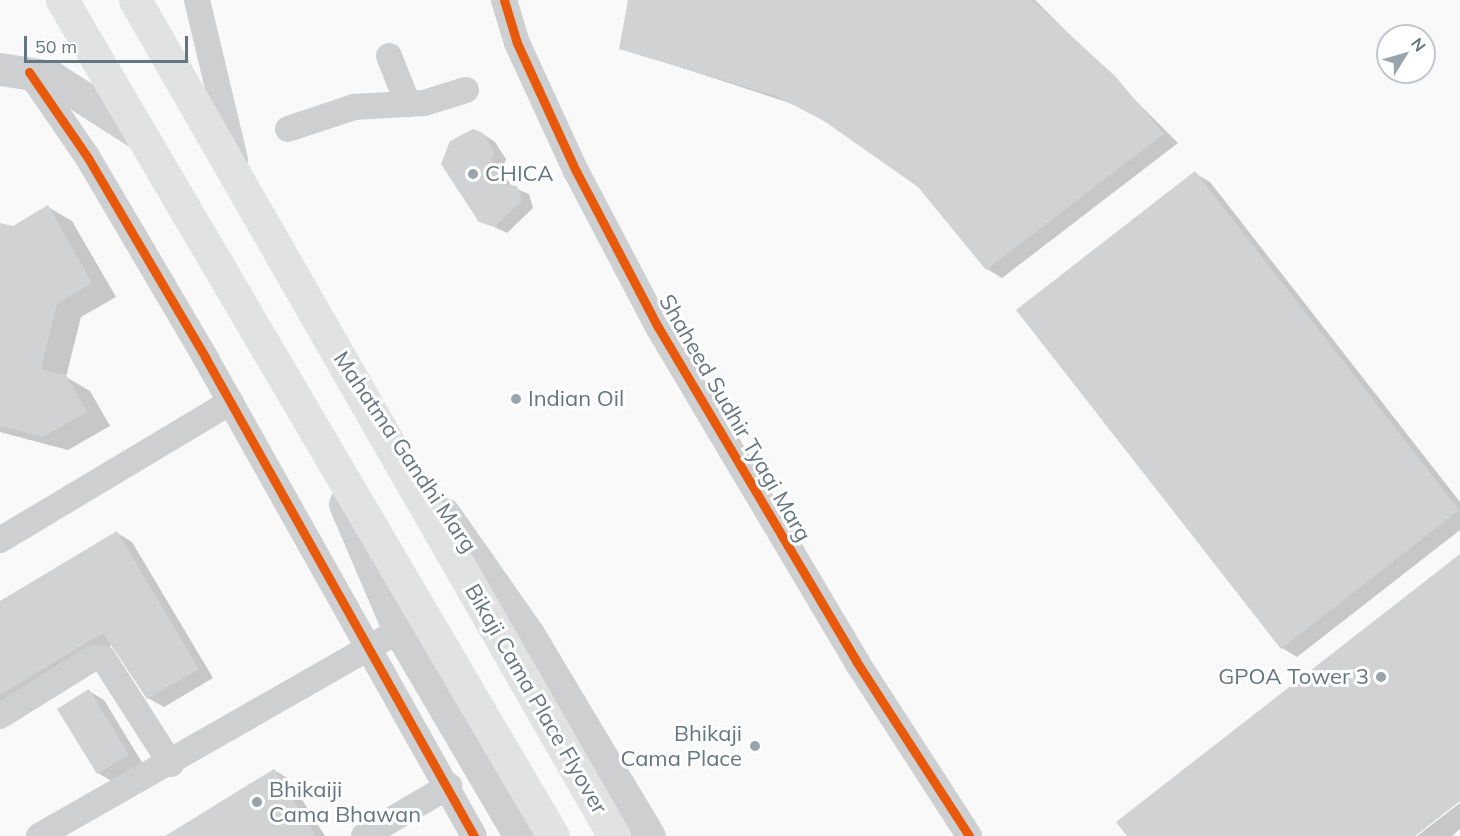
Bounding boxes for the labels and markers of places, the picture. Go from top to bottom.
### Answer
place label: CHICA [485,161,553,187]
marker: CHICA [466,167,480,181]
place label: Indian Oil [528,386,624,412]
marker: Indian Oil [509,392,523,406]
place label: GPOA Tower 3 [1218,664,1369,690]
marker: GPOA Tower 3 [1374,670,1388,684]
place label: Bhikaji Cama Place [620,720,742,772]
marker: Bhikaji Cama Place [746,737,764,755]
place label: Bhikaiji Cama Bhawan [269,776,421,828]
marker: Bhikaiji Cama Bhawan [250,795,264,809]

